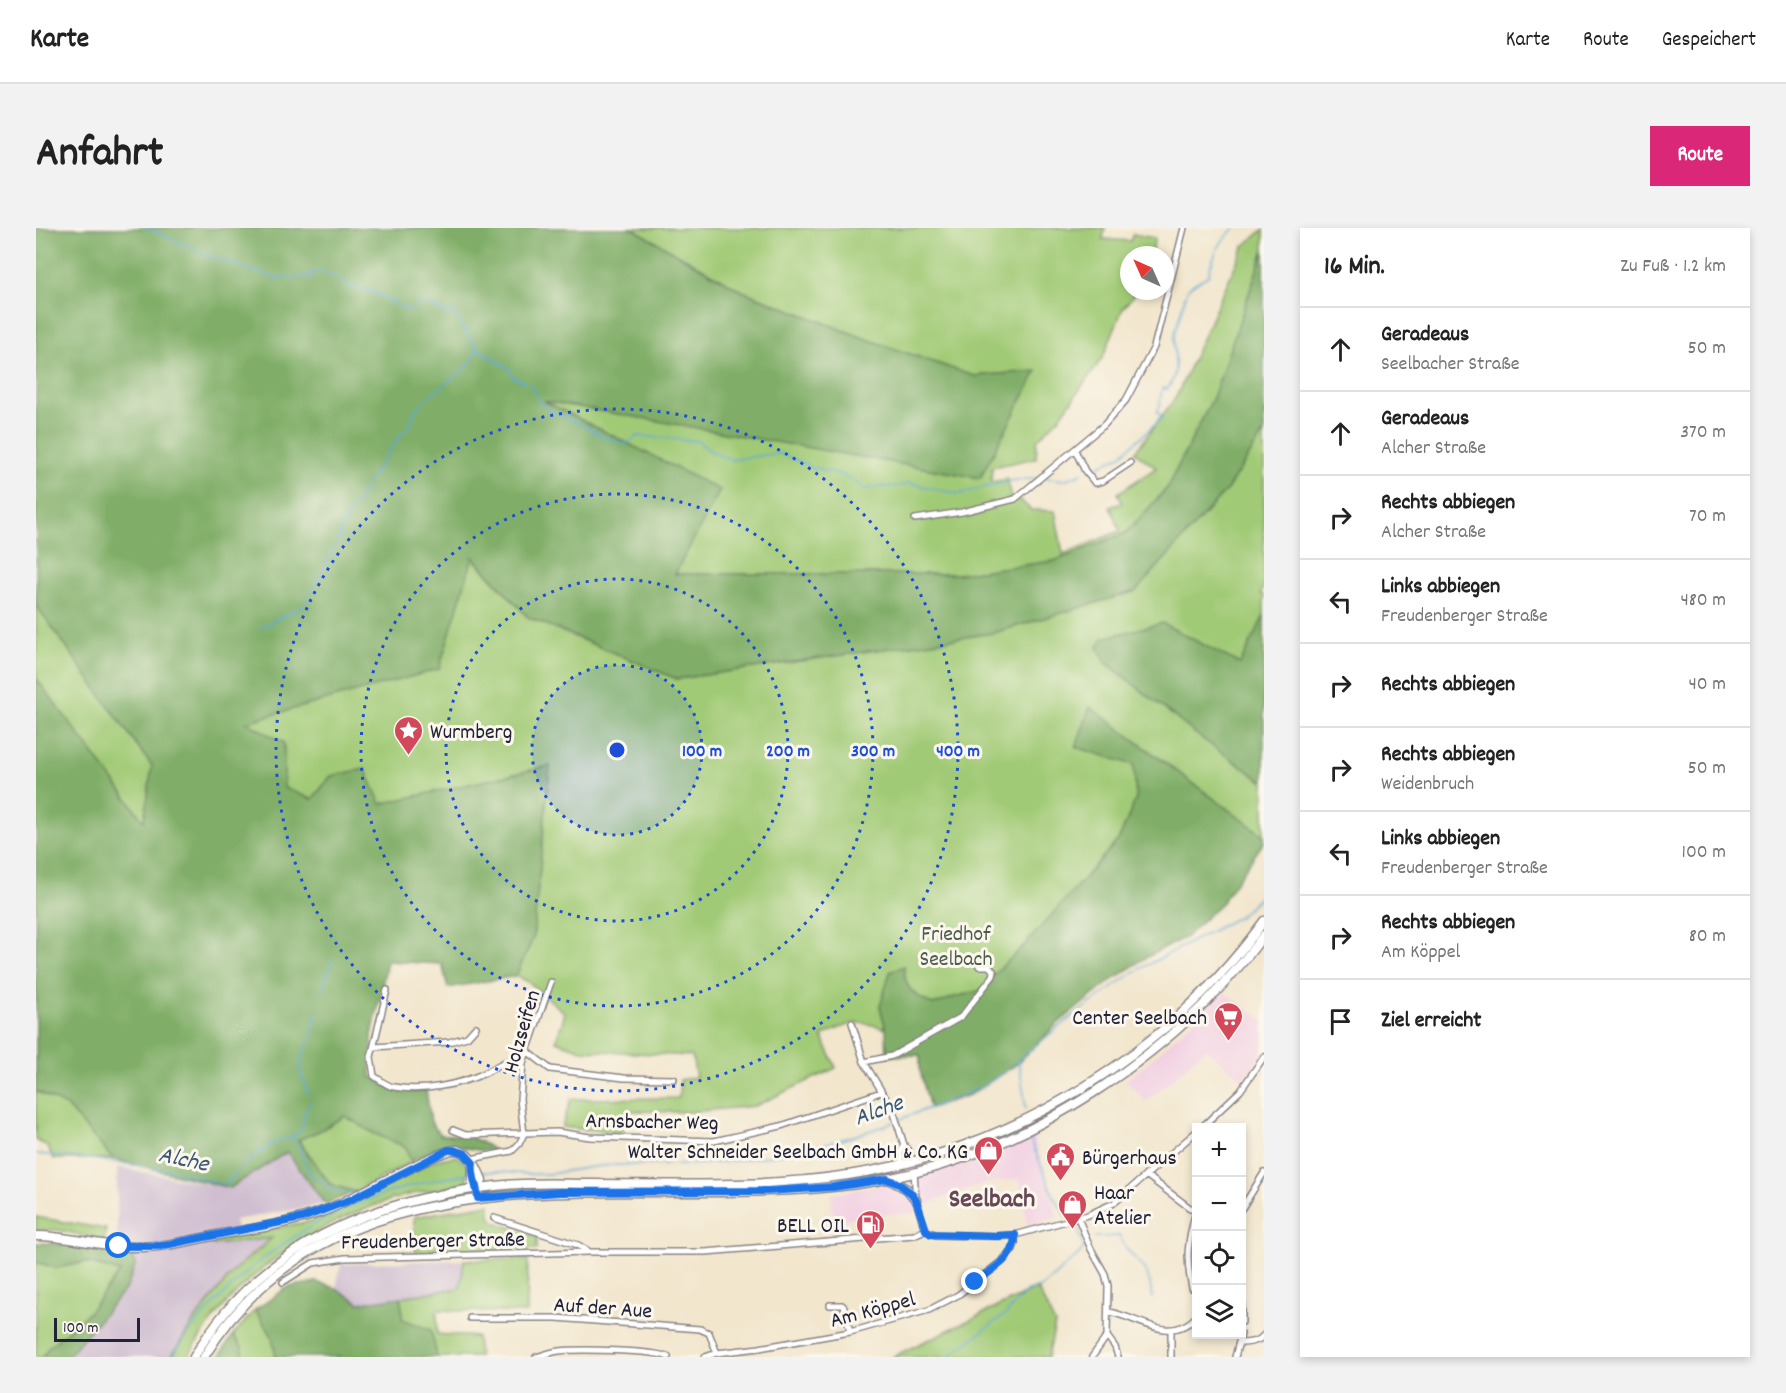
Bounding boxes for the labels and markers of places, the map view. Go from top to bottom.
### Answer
place icon: Wurmberg [393,714,425,756]
place label: Wurmberg [430,718,512,749]
centre of rings [607,740,627,760]
supermarket icon: Center Seelbach [1212,1000,1244,1042]
place label: Center Seelbach [1072,1004,1207,1035]
shop icon: Walter Schneider Seelbach GmbH & Co. KG [973,1134,1005,1176]
place label: Walter Schneider Seelbach GmbH & Co. KG [628,1138,968,1169]
public building icon: Bürgerhaus [1045,1140,1077,1182]
place label: Bürgerhaus [1082,1144,1177,1175]
place label: Haar Atelier [1094,1179,1152,1235]
shop icon: Haar Atelier [1057,1188,1089,1230]
fuel station icon: BELL OIL [854,1208,886,1250]
place label: BELL OIL [777,1212,849,1243]

